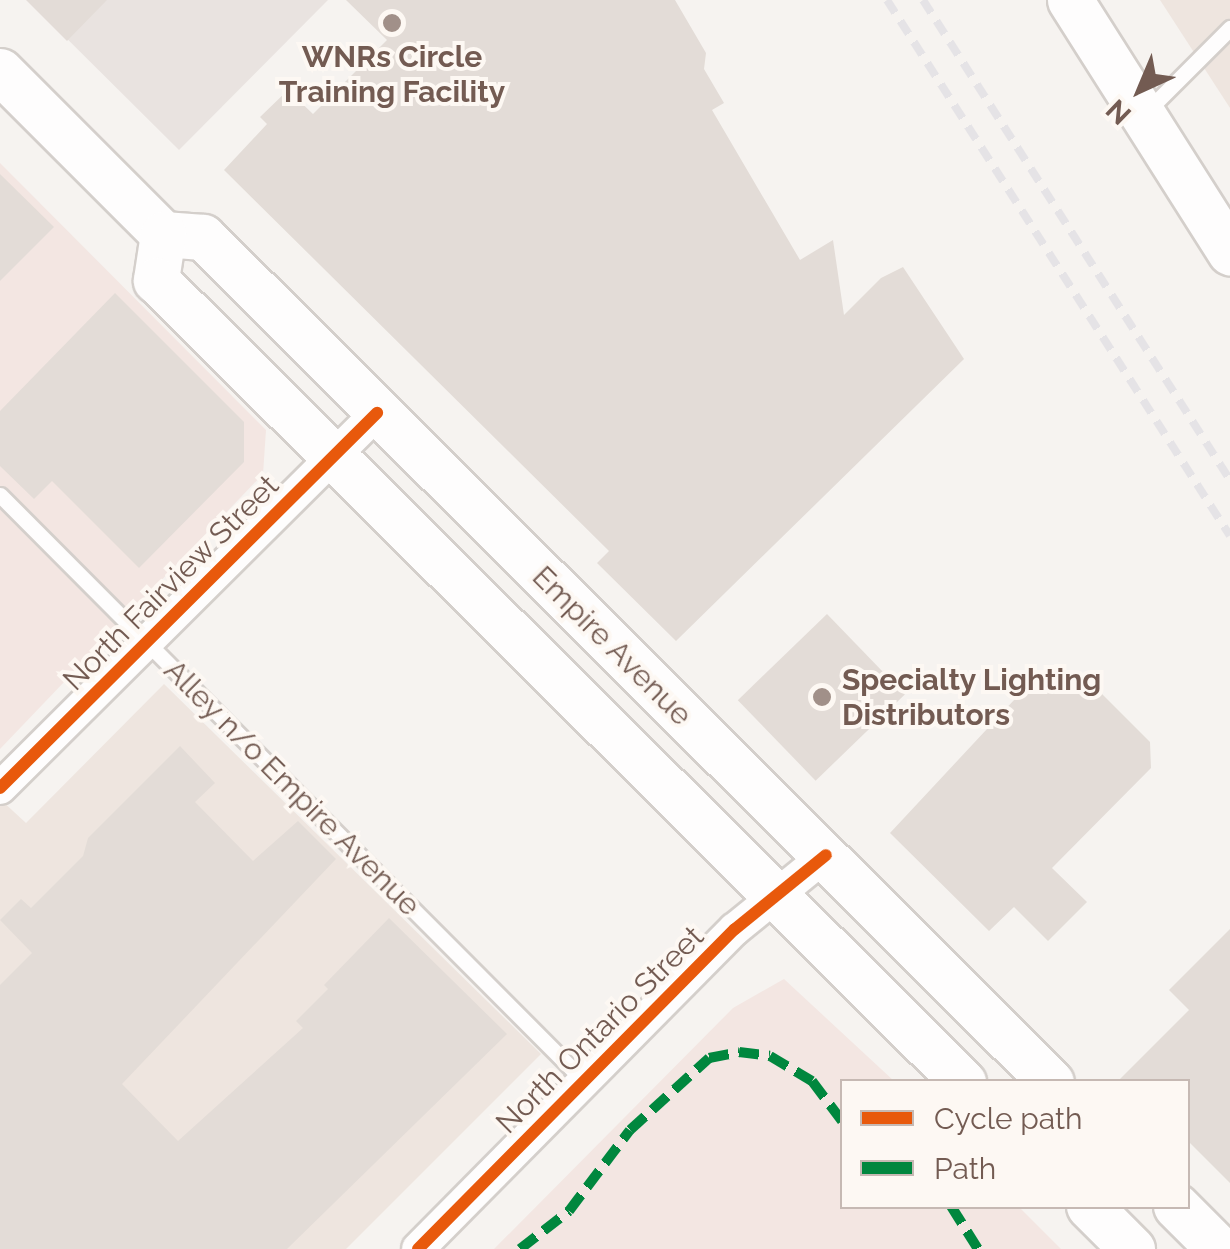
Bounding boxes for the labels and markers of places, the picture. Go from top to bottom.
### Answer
marker: WNRs Circle Training Facility [381,12,403,34]
place label: WNRs Circle Training Facility [279,39,505,110]
place label: Specialty Lighting Distributors [842,662,1102,732]
marker: Specialty Lighting Distributors [811,686,833,708]

